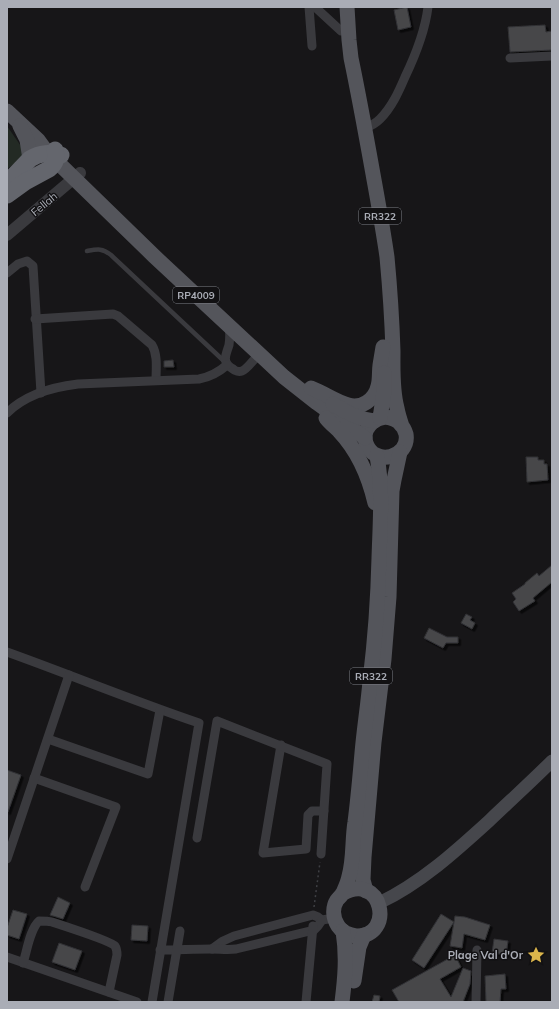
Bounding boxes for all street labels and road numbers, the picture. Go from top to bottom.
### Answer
street label: Fellah [28,189,60,219]
road number: RR322 [359,208,401,224]
road number: RP4009 [173,287,219,303]
road number: RR322 [350,668,392,684]

